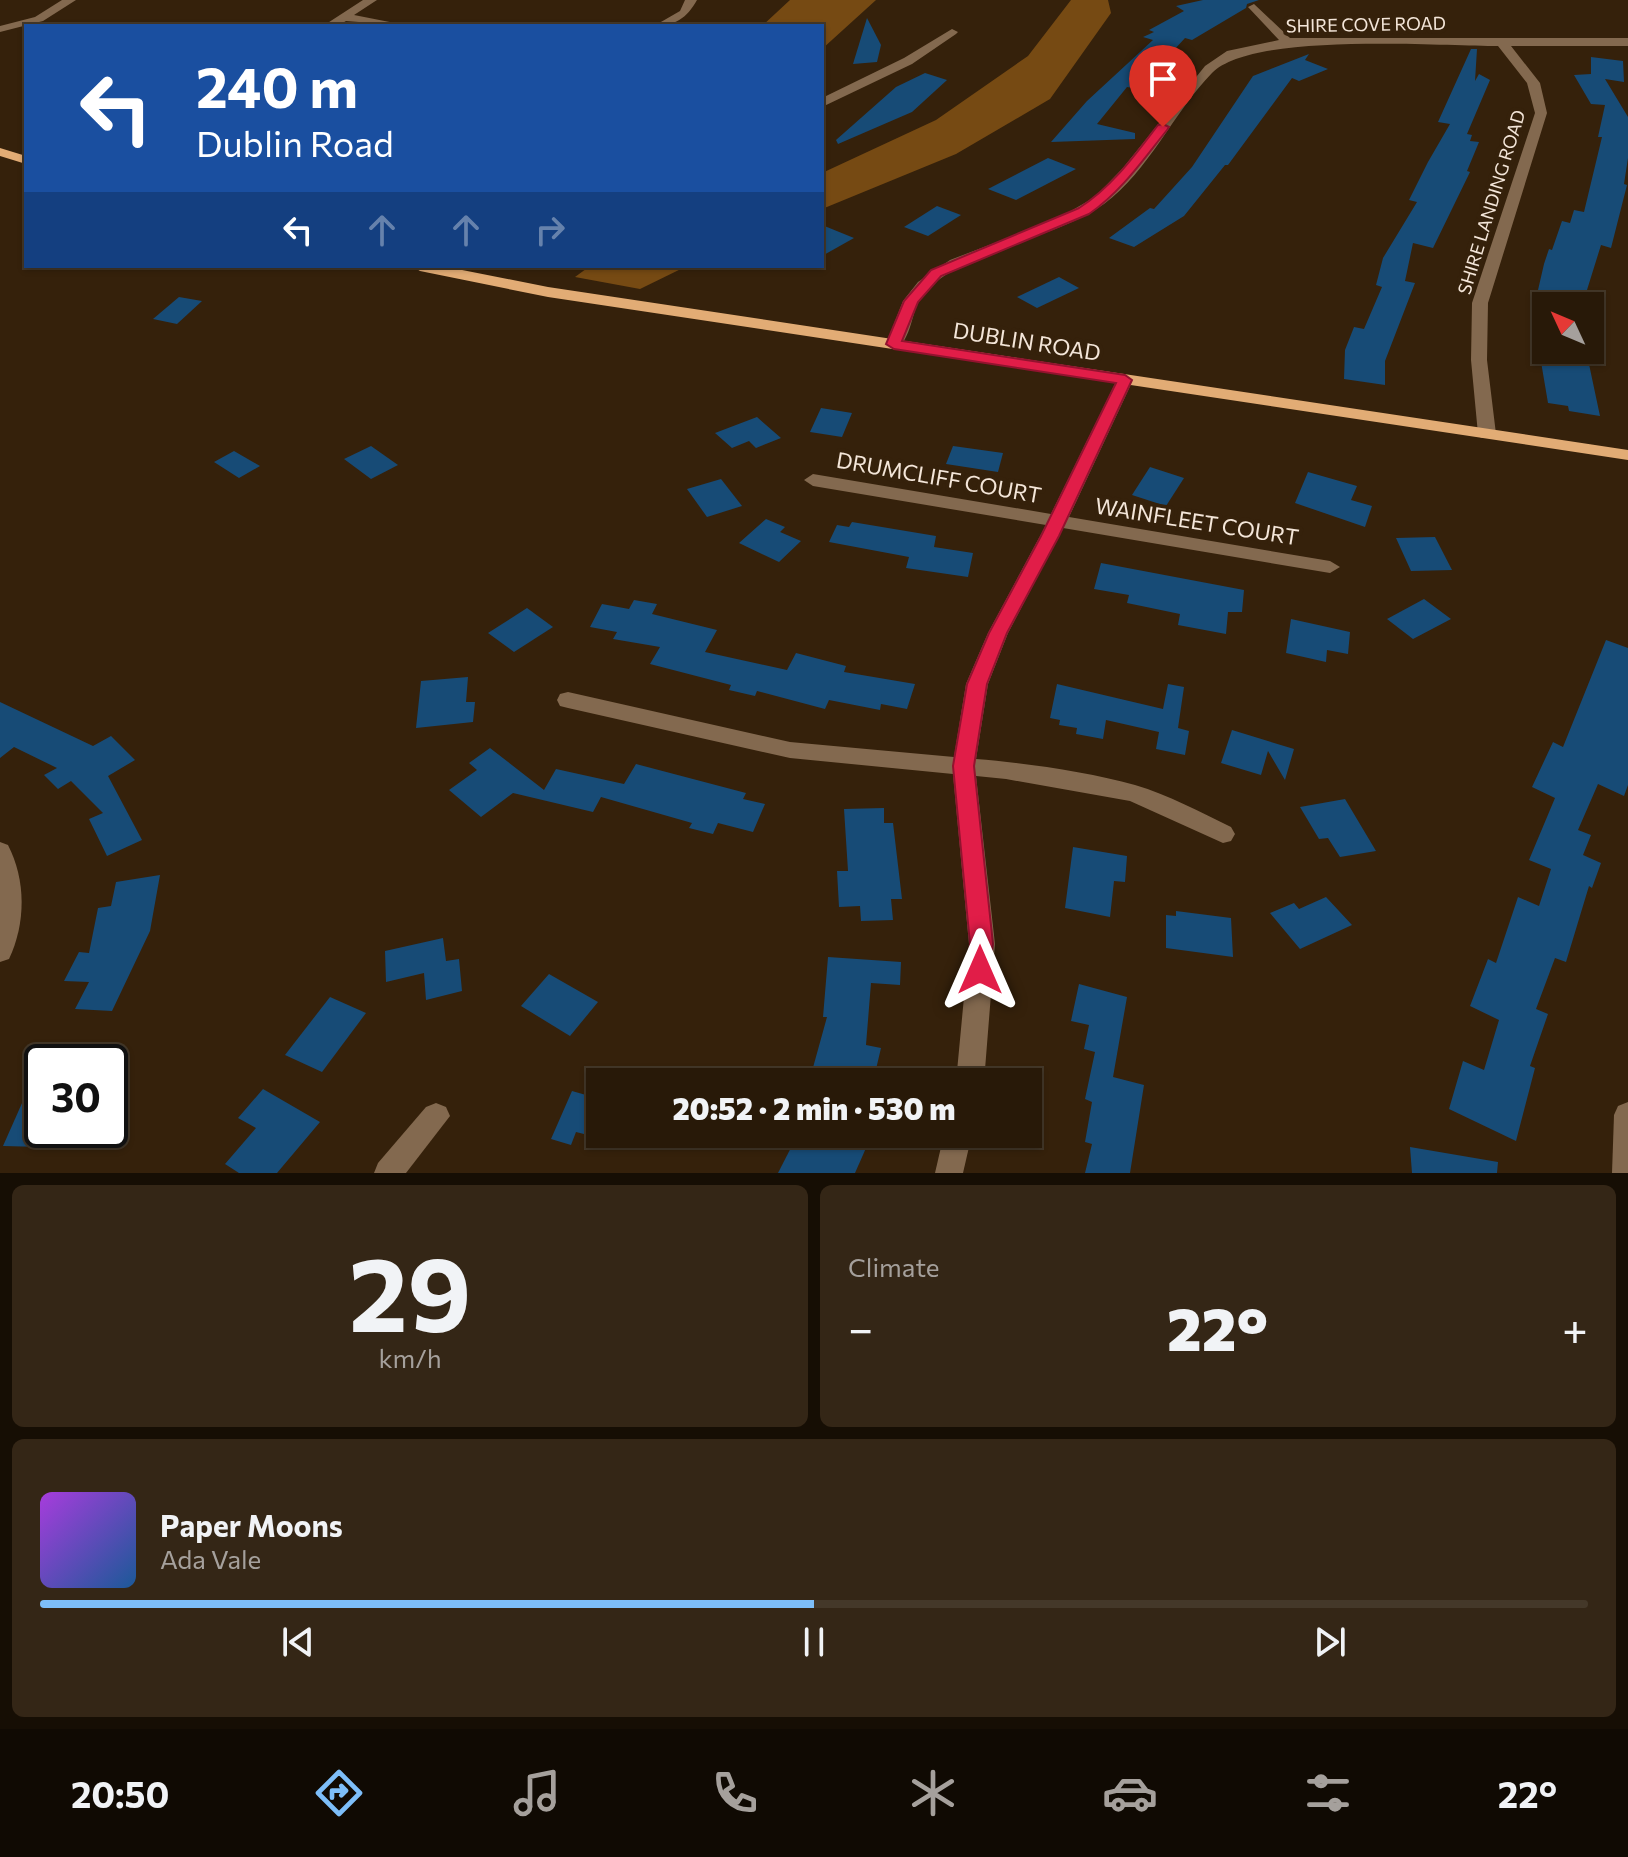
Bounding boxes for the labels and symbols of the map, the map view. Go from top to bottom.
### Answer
street label: SHIRE COVE ROAD [1286,12,1446,36]
pin [1129,45,1197,127]
street label: SHIRE LANDING ROAD [1452,107,1530,297]
north arrow [1532,292,1604,364]
street label: DUBLIN ROAD [951,316,1103,366]
street label: DRUMCLIFF COURT [834,446,1044,508]
street label: WAINFLEET COURT [1093,492,1301,550]
position arrow [938,928,1022,1012]
speed limit sign: 30 [24,1044,128,1148]

